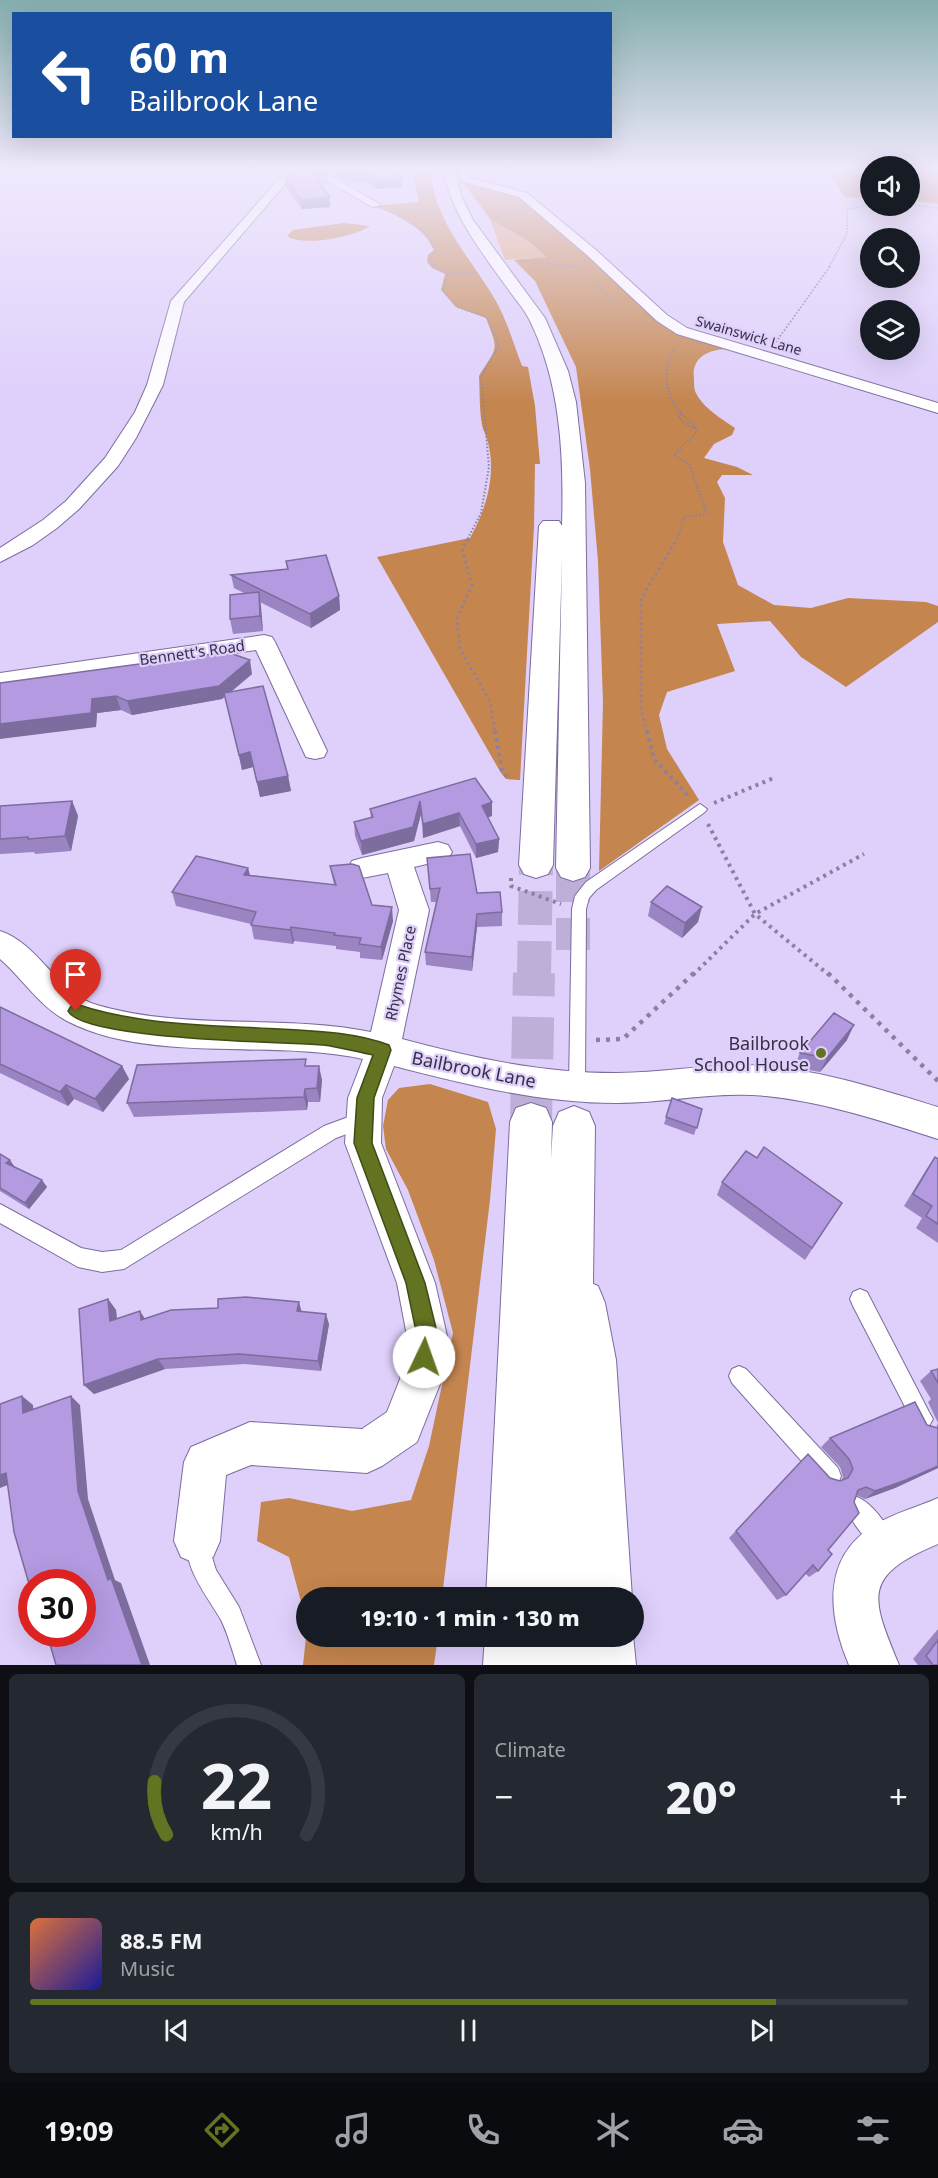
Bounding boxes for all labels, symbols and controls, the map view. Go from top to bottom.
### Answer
text: 60 m [129,28,229,85]
icon: left [30,36,108,114]
text: Bailbrook Lane [129,82,318,119]
map controls [860,156,920,360]
button: sound [860,156,920,216]
button: search [860,228,920,288]
button: layers [860,300,920,360]
street label: Swainswick Lane [694,311,804,359]
street label: Bennett's Road [138,635,246,669]
street label: Rhymes Place [380,924,420,1022]
pin [50,949,101,1011]
icon: arrive [59,958,92,991]
place label: Bailbrook School House [694,1031,809,1076]
street label: Bailbrook Lane [410,1045,538,1093]
marker: Bailbrook School House [814,1046,828,1060]
position arrow [392,1325,456,1389]
speed limit sign: 30 [18,1569,96,1647]
text: 19:10 · 1 min · 130 m [360,1602,580,1632]
text: Climate [495,1736,566,1763]
text: 22 [201,1742,272,1827]
text: 20° [666,1766,737,1827]
text: − [495,1774,513,1819]
text: + [889,1774,908,1819]
text: km/h [210,1818,263,1847]
text: 88.5 FM [120,1925,202,1955]
text: Music [120,1955,175,1982]
icon: previous [160,2014,193,2047]
icon: pause [452,2014,485,2047]
icon: next [745,2014,778,2047]
icon: directions [201,2109,243,2151]
icon: music [332,2109,374,2151]
icon: phone [462,2109,504,2151]
icon: climate [592,2109,634,2151]
icon: car [722,2109,764,2151]
icon: filters [852,2109,894,2151]
text: 19:09 [44,2112,113,2149]

